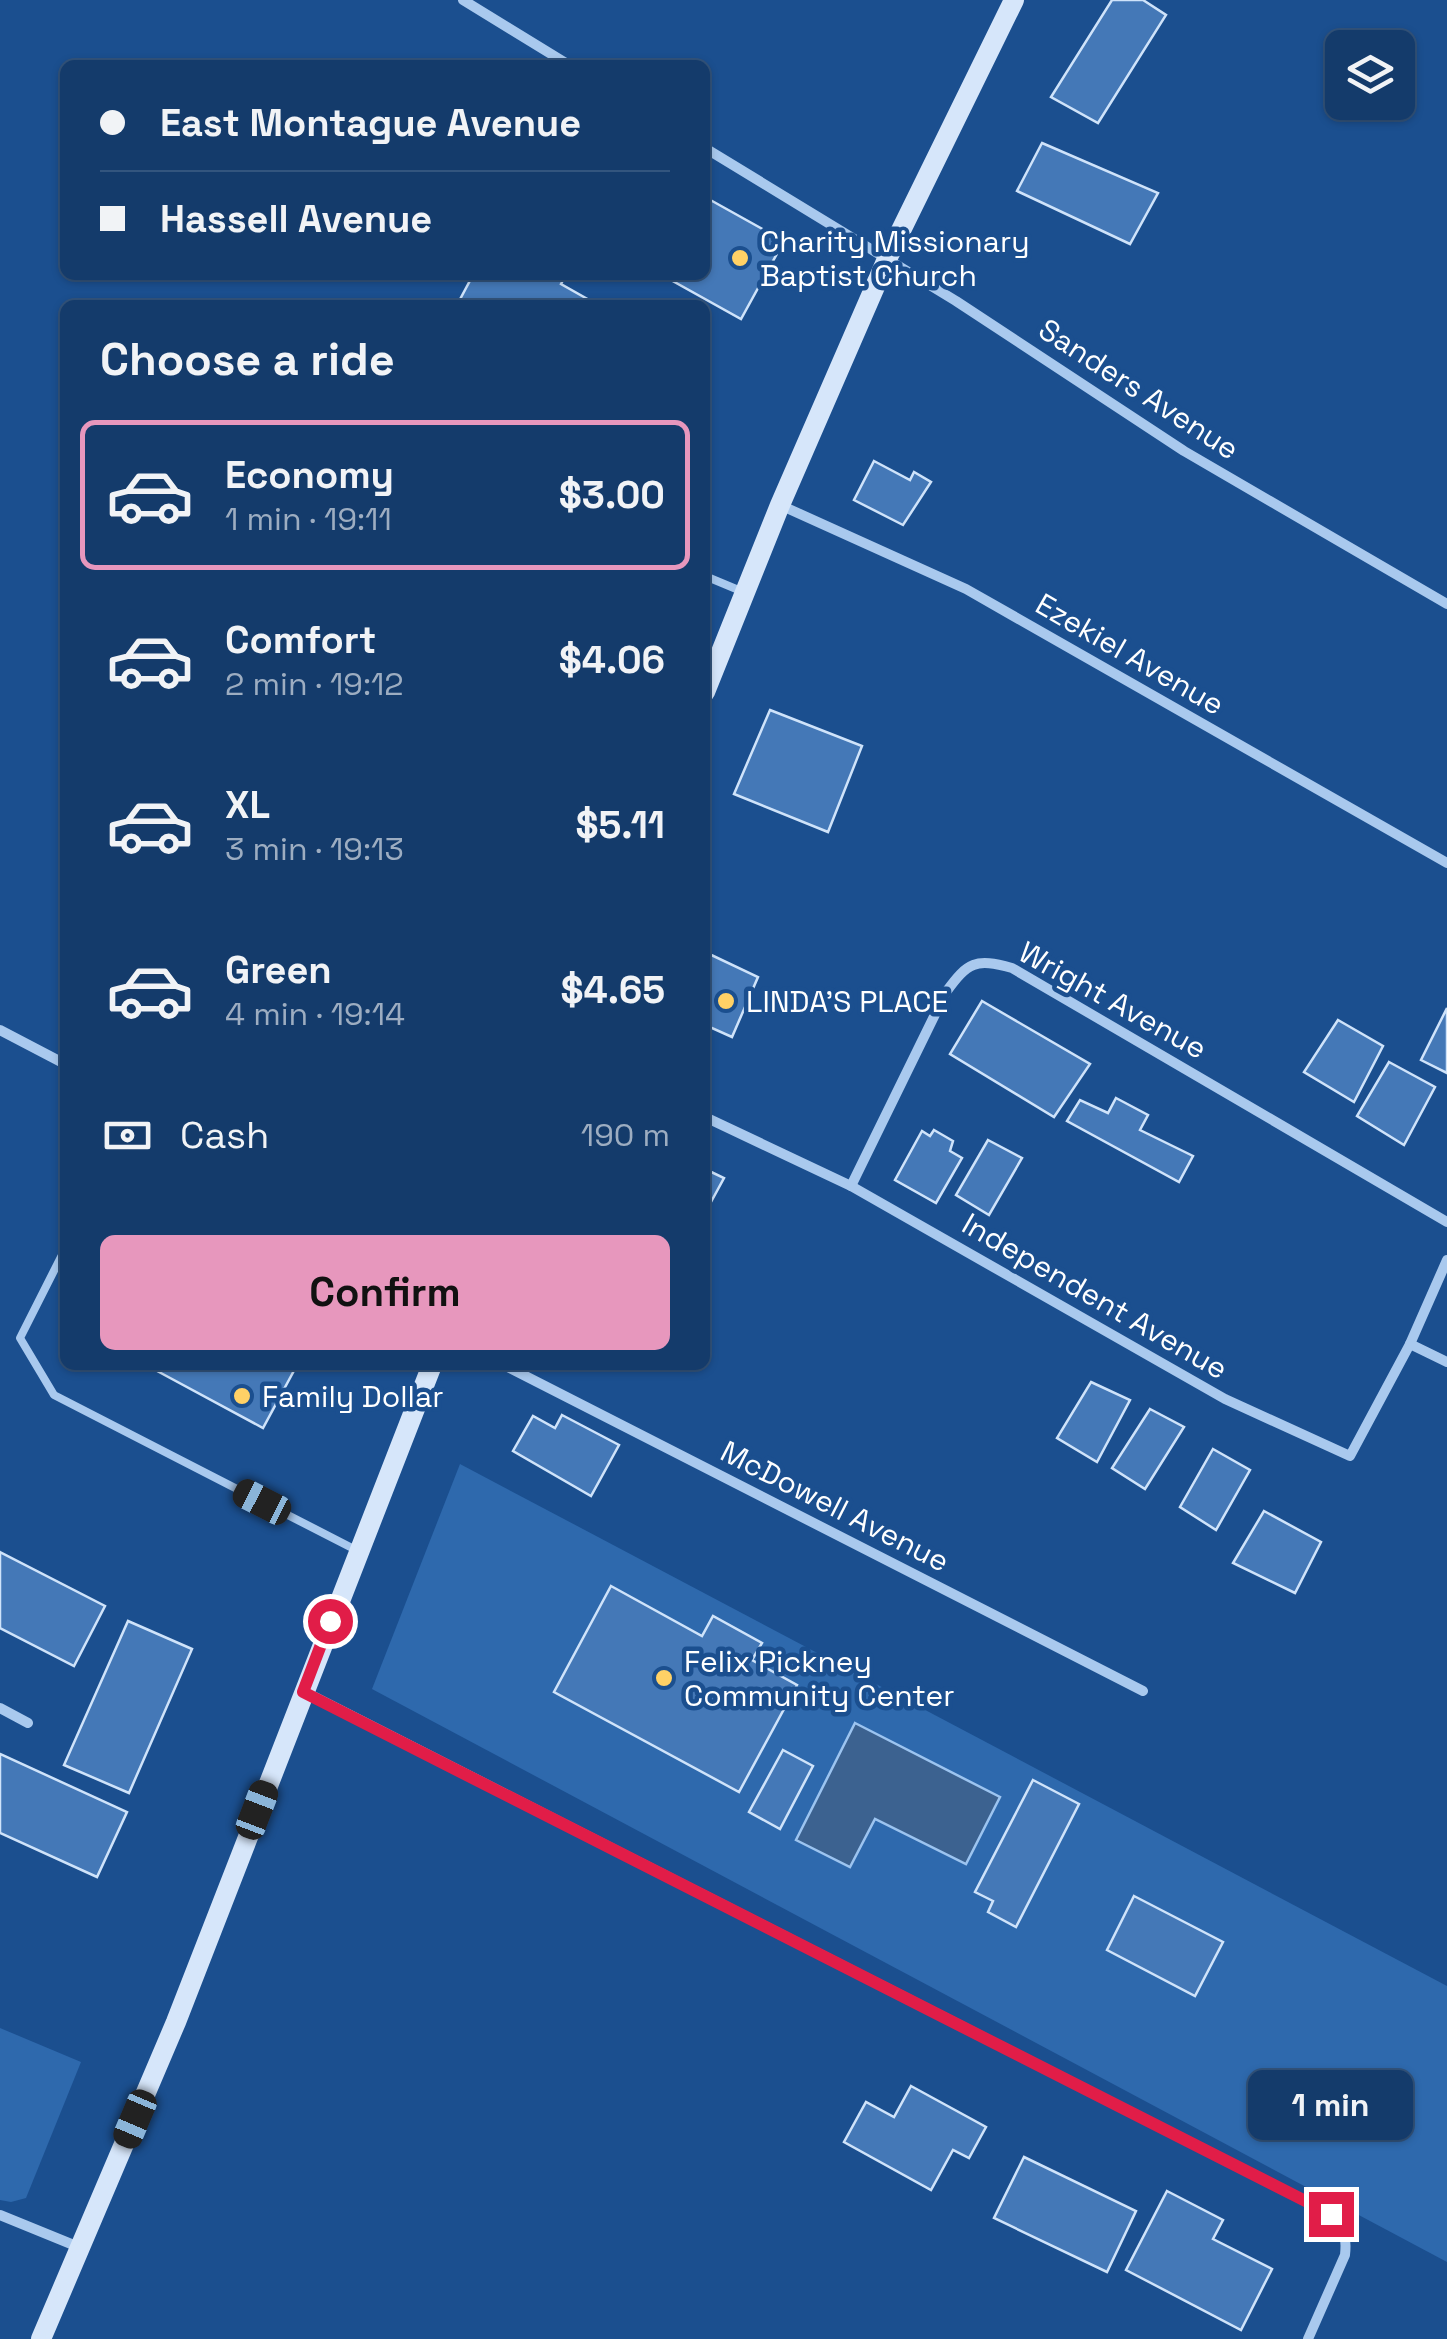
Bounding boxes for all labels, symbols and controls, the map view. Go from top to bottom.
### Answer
map controls [1325,30,1415,120]
button: layers [1325,30,1415,120]
text: East Montague Avenue [160,99,581,147]
text: Hassell Avenue [160,195,432,243]
place label: Charity Missionary Baptist Church [760,222,1030,295]
marker: Charity Missionary Baptist Church [729,247,751,269]
street label: Sanders Avenue [1031,310,1247,468]
text: Choose a ride [100,331,395,388]
icon: car [105,450,195,540]
text: Economy [225,451,394,499]
text: $3.00 [559,471,665,519]
text: 1 min · 19:11 [225,499,392,539]
street label: Ezekiel Avenue [1029,584,1231,724]
icon: car [105,615,195,705]
text: Comfort [225,616,376,664]
text: $4.06 [559,636,665,684]
text: 2 min · 19:12 [225,664,404,704]
icon: car [105,780,195,870]
text: XL [225,781,270,829]
text: $5.11 [575,801,665,849]
text: 3 min · 19:13 [225,829,404,869]
street label: Wright Avenue [1012,932,1214,1068]
icon: car [105,945,195,1035]
text: Green [225,946,332,994]
text: $4.65 [561,966,665,1014]
place label: LINDA'S PLACE [746,982,948,1021]
marker: LINDA'S PLACE [715,990,737,1012]
text: 4 min · 19:14 [225,994,405,1034]
icon: cash [100,1108,155,1163]
text: Cash [180,1111,269,1159]
text: 190 m [581,1115,670,1155]
street label: Independent Avenue [955,1204,1235,1388]
button: Confirm [100,1235,670,1350]
place label: Family Dollar [262,1377,444,1416]
marker: Family Dollar [231,1385,253,1407]
street label: McDowell Avenue [714,1432,956,1580]
car [228,1475,296,1529]
route start [308,1599,353,1644]
place label: Felix Pickney Community Center [684,1642,954,1715]
marker: Felix Pickney Community Center [653,1667,675,1689]
car [232,1777,282,1843]
callout: 1 min [1248,2069,1414,2139]
text: 1 min [1291,2085,1370,2125]
car [109,2086,161,2152]
route end [1309,2192,1354,2237]

